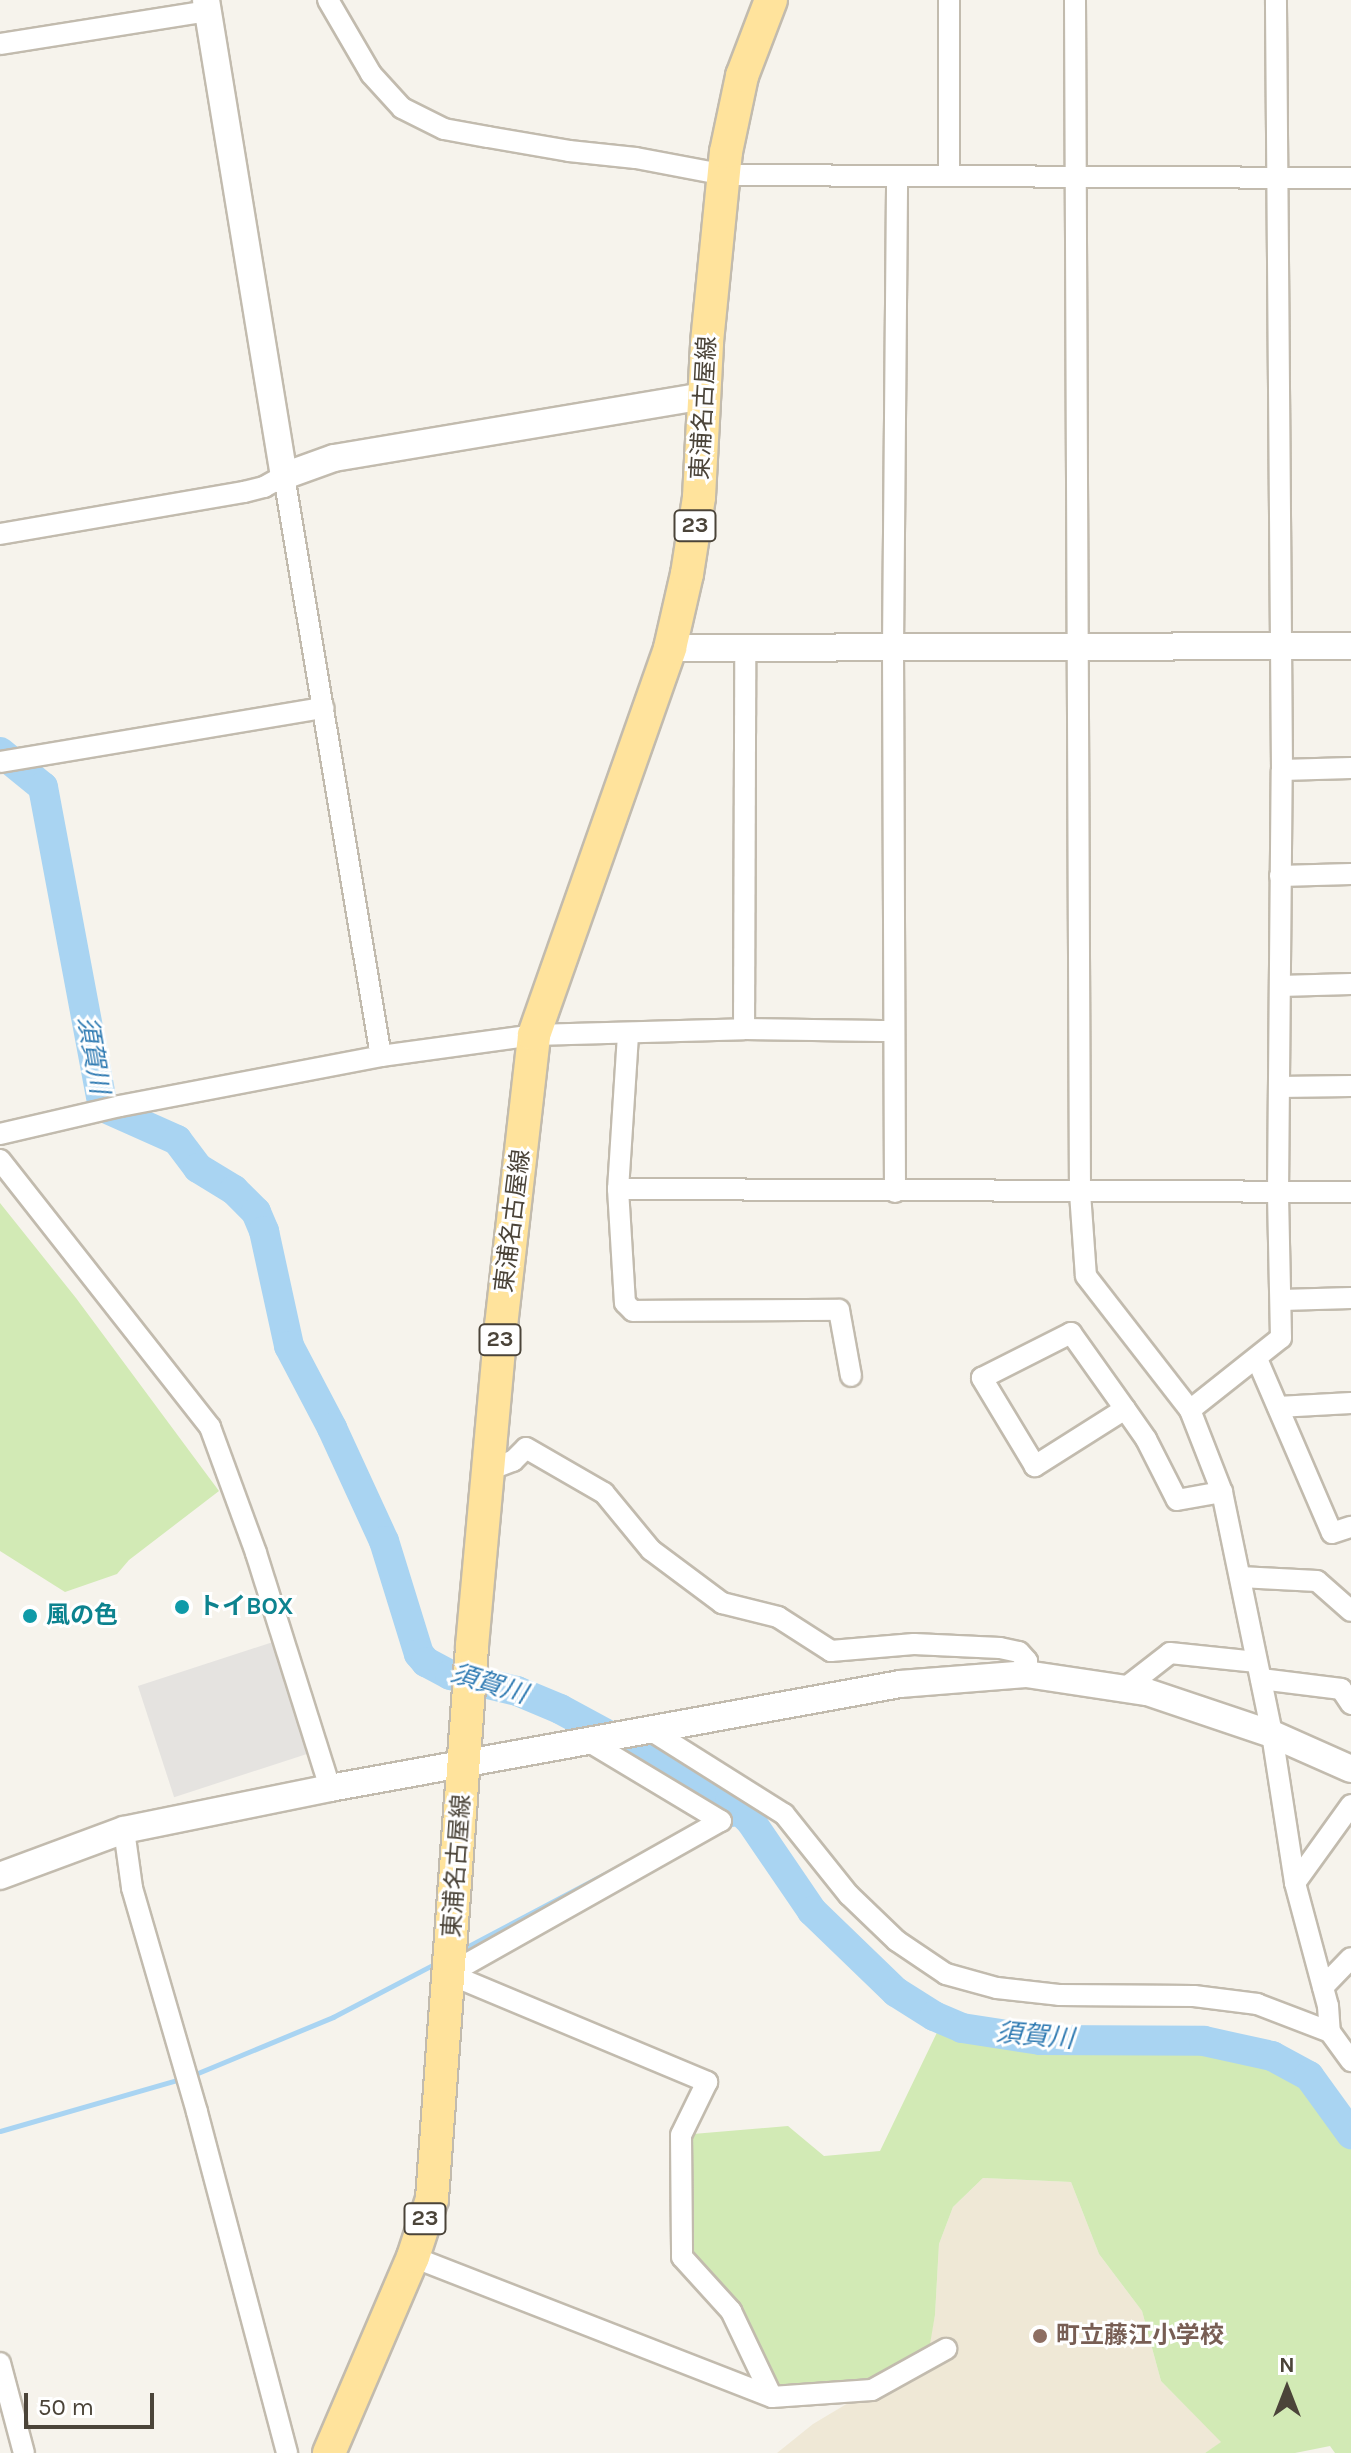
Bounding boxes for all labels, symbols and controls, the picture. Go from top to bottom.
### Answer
street label: 東浦名古屋線 [686,335,722,481]
road number: 23 [673,508,717,544]
water label: 須賀川 [71,1014,115,1096]
street label: 東浦名古屋線 [490,1148,536,1294]
road number: 23 [478,1322,522,1358]
place label: トイBOX [198,1593,294,1621]
marker: トイBOX [173,1598,191,1616]
place label: 風の色 [46,1602,118,1630]
marker: 風の色 [21,1607,39,1625]
water label: 須賀川 [447,1658,531,1710]
street label: 東浦名古屋線 [438,1793,476,1939]
water label: 須賀川 [995,2017,1075,2055]
road number: 23 [403,2201,447,2237]
place label: 町立藤江小学校 [1056,2322,1224,2350]
marker: 町立藤江小学校 [1031,2327,1049,2345]
north arrow [1247,2349,1327,2429]
text: N [1279,2352,1295,2378]
scale bar [28,2377,158,2427]
text: 50 m [38,2393,94,2421]

